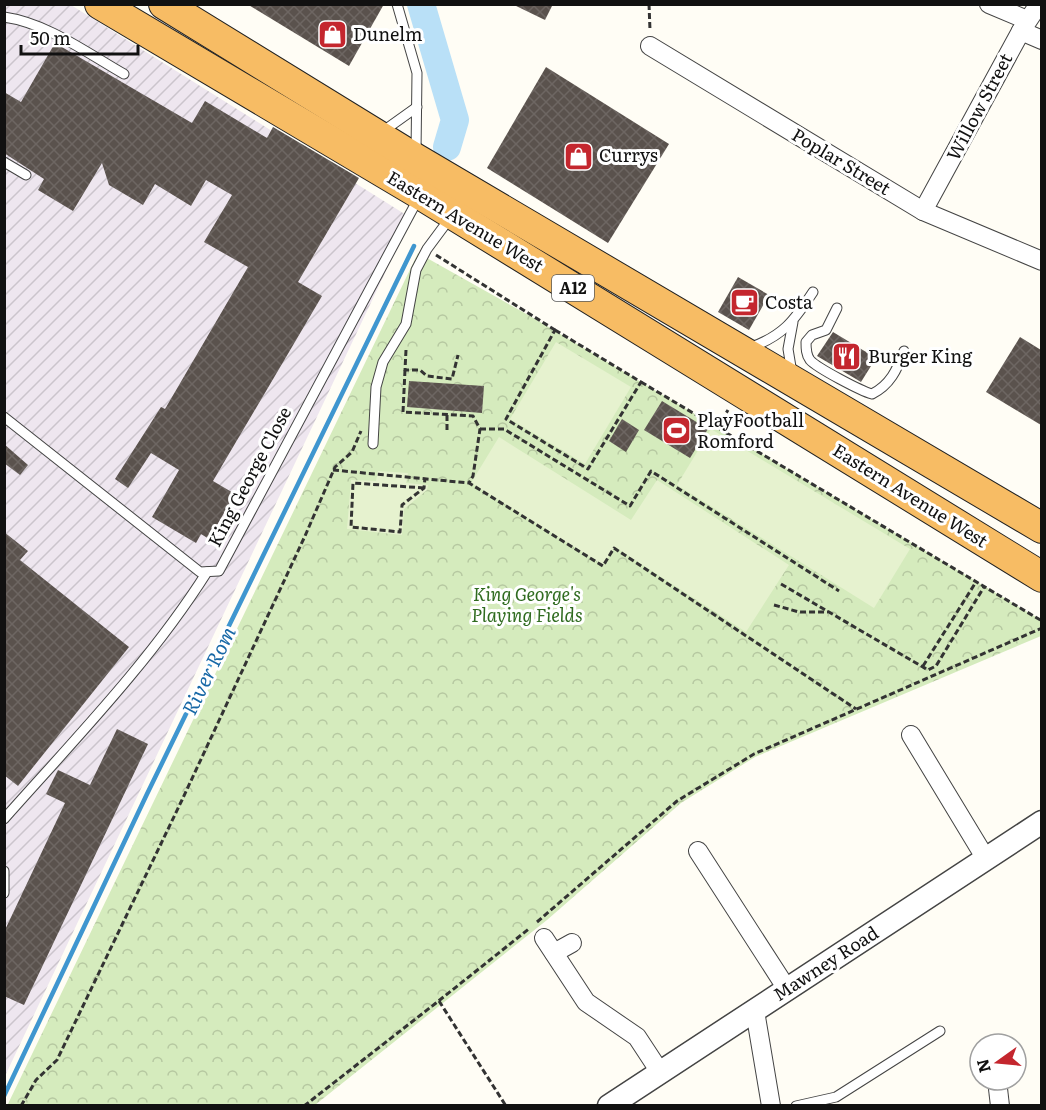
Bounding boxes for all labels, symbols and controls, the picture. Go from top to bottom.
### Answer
scale bar [21,18,138,56]
shop icon: Dunelm [316,19,348,51]
place label: Dunelm [353,20,422,47]
text: 50 m [30,24,71,51]
street label: Willow Street [939,47,1019,165]
street label: Poplar Street [787,121,897,201]
shop icon: Currys [562,140,594,172]
place label: Currys [599,141,658,168]
street label: Eastern Avenue West [382,163,550,279]
road number: A12 [552,275,594,301]
cafe icon: Costa [728,287,760,319]
place label: Costa [765,288,813,315]
restaurant icon: Burger King [831,341,863,373]
place label: Burger King [868,342,973,369]
street label: King George Close [200,401,297,551]
place label: PlayFootball Romford [697,406,804,454]
sports icon: PlayFootball Romford [660,415,692,447]
street label: Eastern Avenue West [828,436,994,554]
park label: King George's Playing Fields [471,580,583,628]
water label: River Rom [173,620,242,719]
street label: Mawney Road [767,919,883,1007]
north arrow [968,1032,1028,1092]
text: N [969,1057,996,1076]

